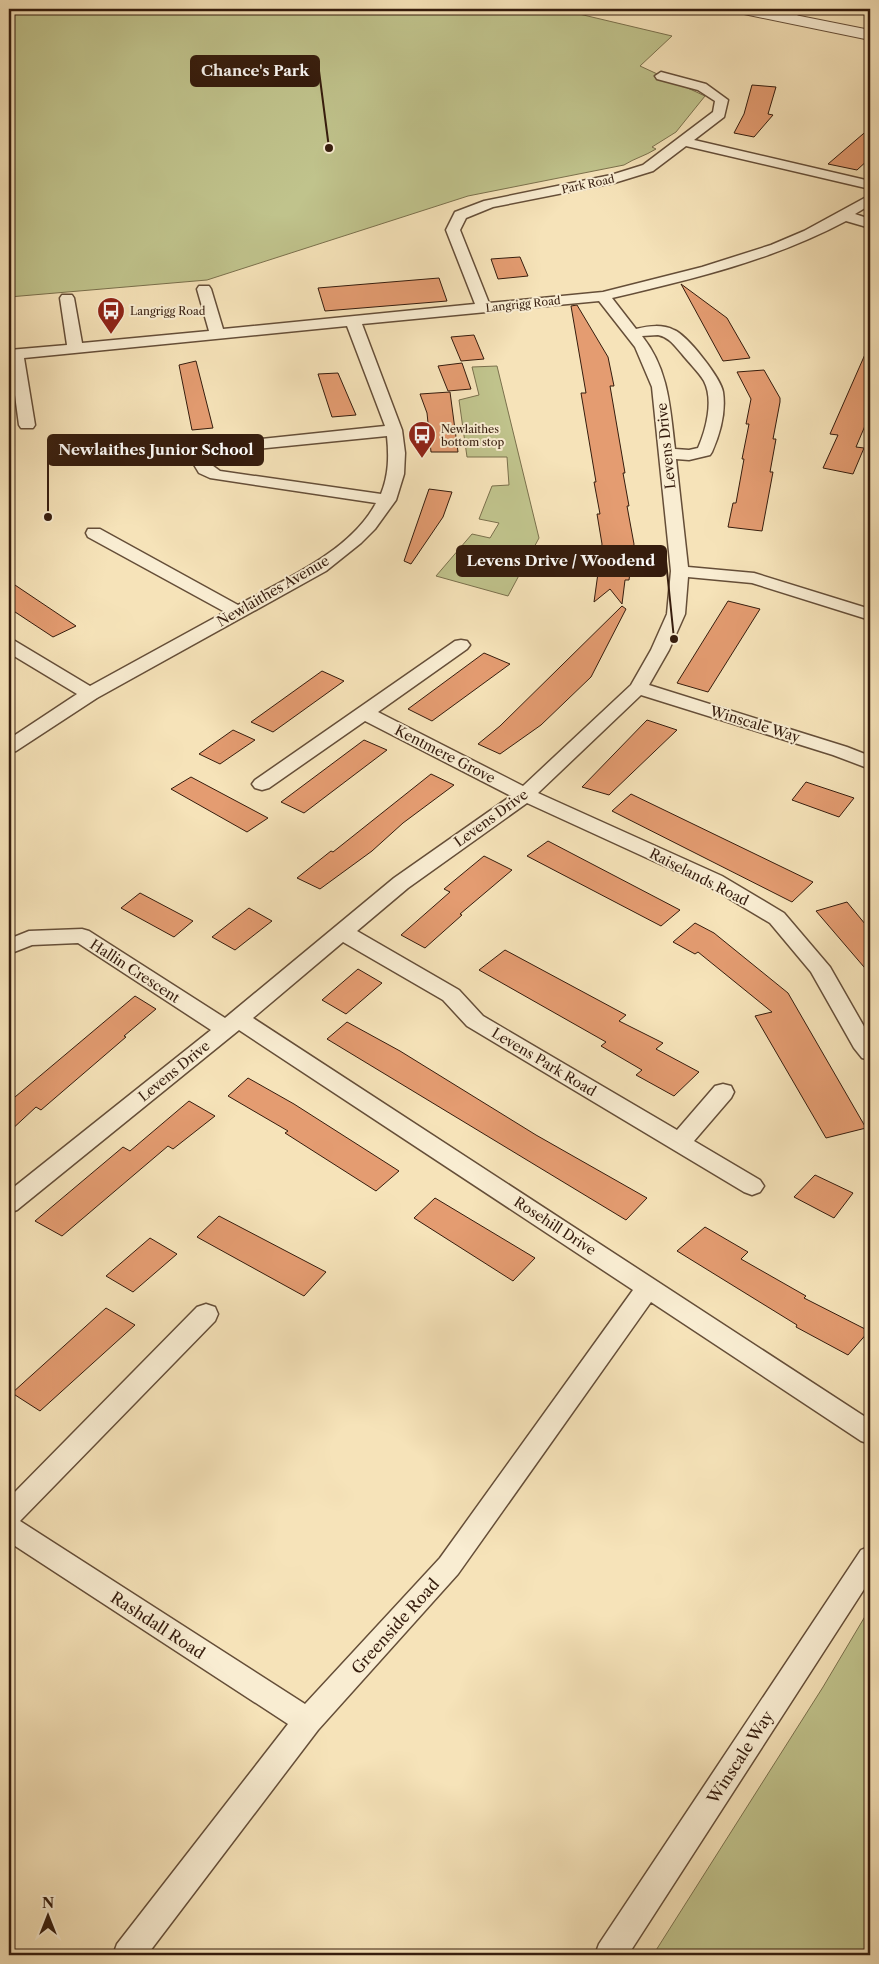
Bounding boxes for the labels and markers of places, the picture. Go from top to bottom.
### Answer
callout: Chance's Park [191,56,319,86]
bus stop icon: Langrigg Road [96,296,126,335]
place label: Langrigg Road [130,304,206,318]
bus stop icon: Newlaithes bottom stop [407,420,437,459]
place label: Newlaithes bottom stop [441,422,504,449]
callout: Newlaithes Junior School [48,435,263,465]
callout: Levens Drive / Woodend [457,546,666,576]

